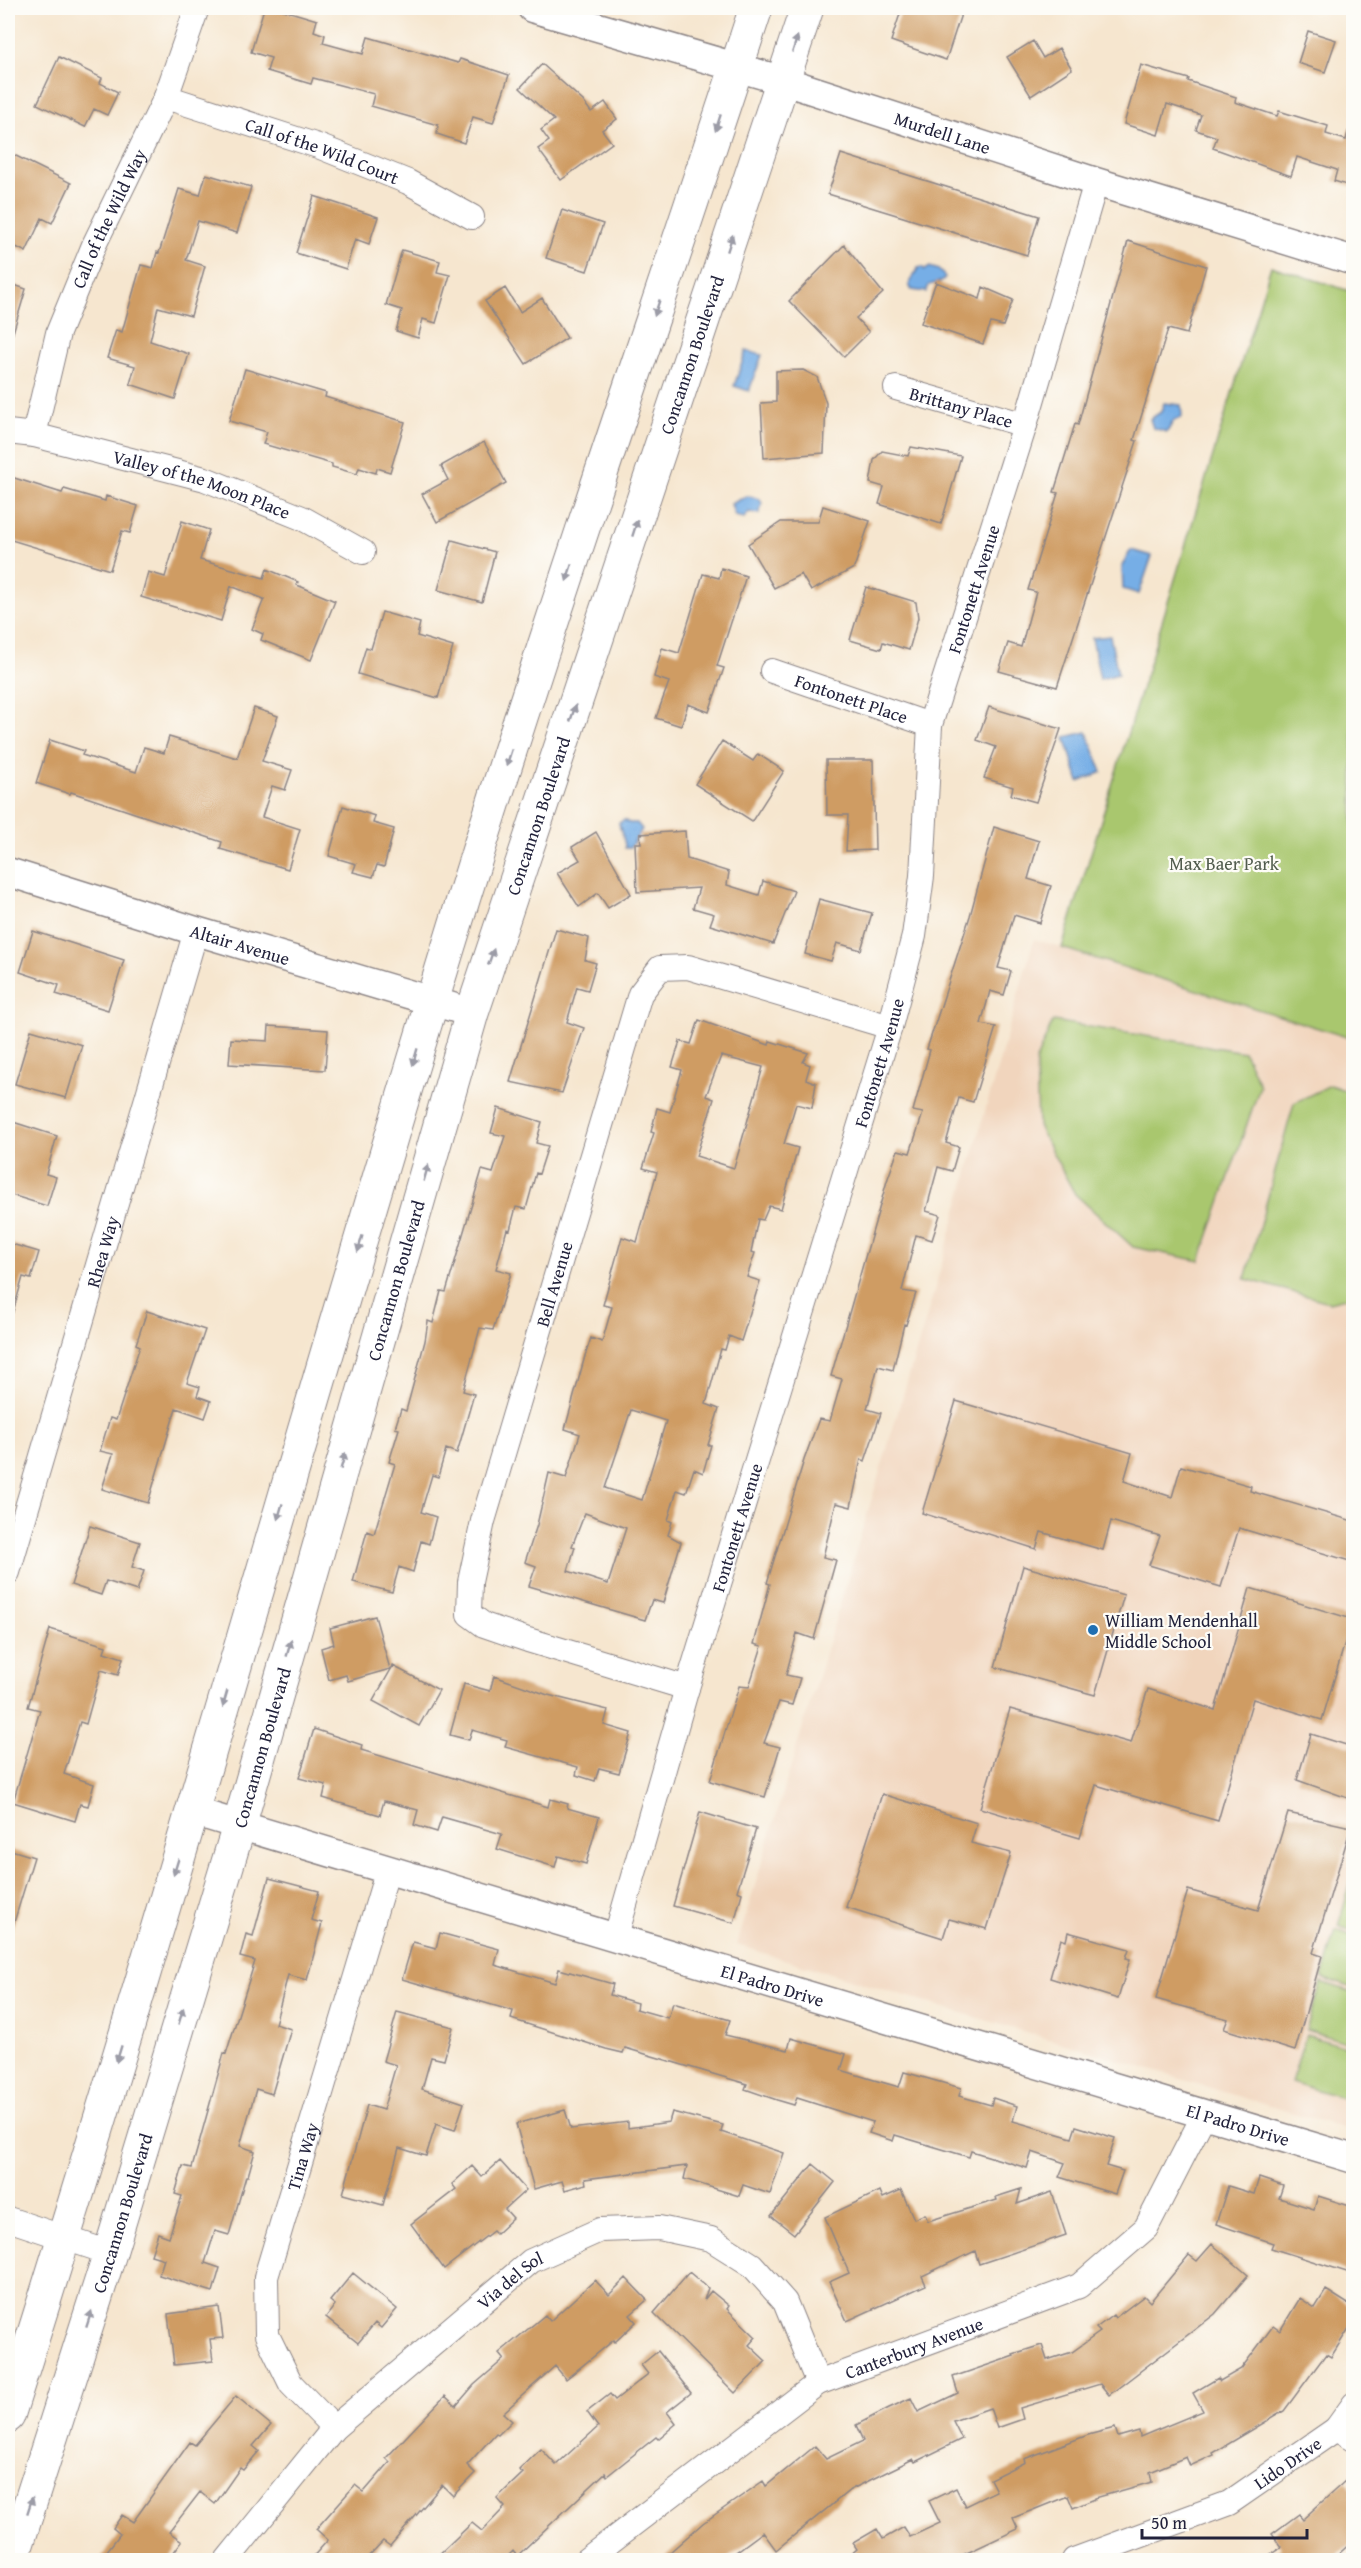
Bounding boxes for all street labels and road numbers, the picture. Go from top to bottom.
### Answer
street label: Murdell Lane [891,104,994,161]
street label: Call of the Wild Court [242,110,404,191]
street label: Call of the Wild Way [64,144,152,292]
street label: Concannon Boulevard [652,271,731,438]
street label: Brittany Place [906,379,1016,434]
street label: Valley of the Moon Place [110,442,294,525]
street label: Fontonett Avenue [940,521,1006,657]
street label: Fontonett Place [791,666,912,730]
street label: Concannon Boulevard [499,732,577,899]
street label: Altair Avenue [187,917,293,972]
street label: Fontonett Avenue [847,995,911,1131]
street label: Concannon Boulevard [360,1197,431,1364]
street label: Rhea Way [79,1212,125,1291]
street label: Bell Avenue [528,1238,579,1330]
street label: Fontonett Avenue [704,1460,769,1595]
street label: Concannon Boulevard [226,1664,297,1831]
street label: El Padro Drive [718,1957,827,2013]
street label: El Padro Drive [1183,2096,1293,2153]
street label: Tina Way [279,2119,325,2194]
street label: Concannon Boulevard [85,2129,159,2296]
street label: Via del Sol [470,2244,547,2315]
street label: Canterbury Avenue [841,2309,987,2385]
street label: Lido Drive [1248,2430,1327,2496]

